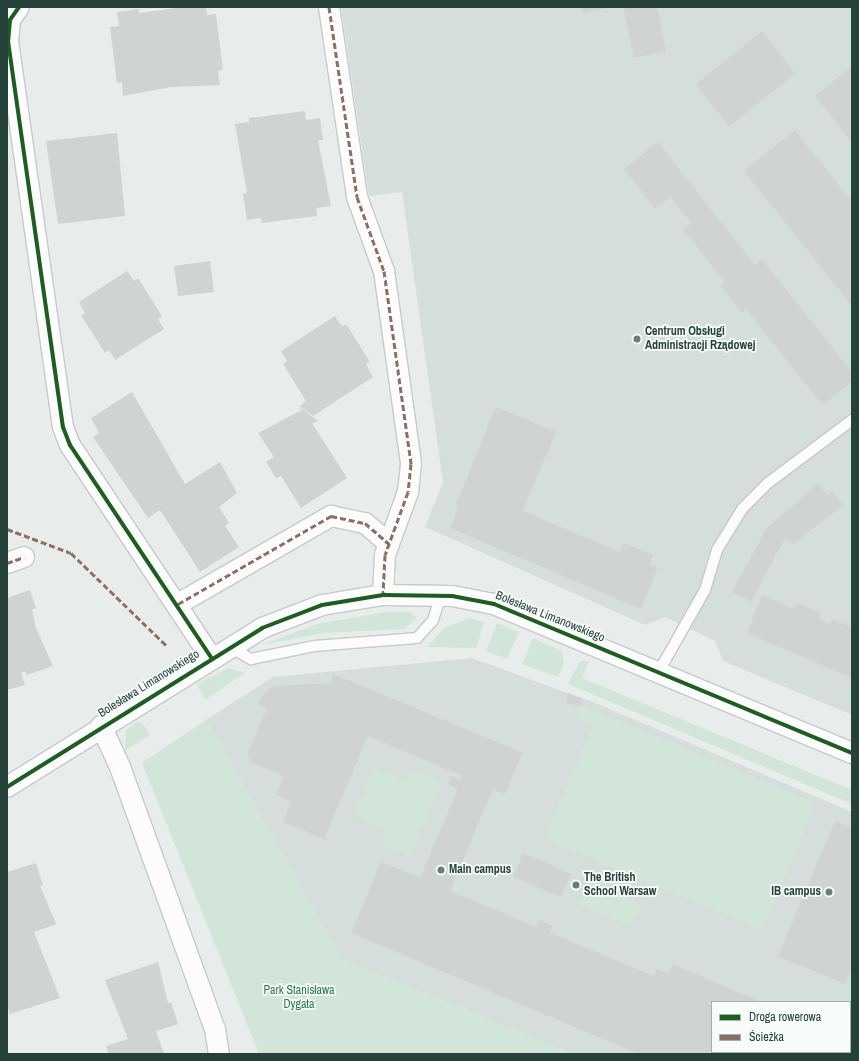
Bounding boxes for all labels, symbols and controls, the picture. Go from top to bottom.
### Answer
place label: Centrum Obsługi Administracji Rządowej [645,325,755,353]
marker: Centrum Obsługi Administracji Rządowej [632,334,642,344]
street label: Bolesława Limanowskiego [493,589,607,645]
street label: Bolesława Limanowskiego [96,647,202,721]
place label: Main campus [449,863,511,877]
marker: Main campus [436,865,446,875]
place label: The British School Warsaw [584,871,656,899]
marker: The British School Warsaw [571,880,581,890]
place label: IB campus [771,885,821,899]
marker: IB campus [824,887,834,897]
park label: Park Stanisława Dygata [263,984,335,1012]
legend [711,1001,851,1053]
text: Droga rowerowa [749,1009,821,1025]
text: Ścieżka [749,1029,784,1045]

